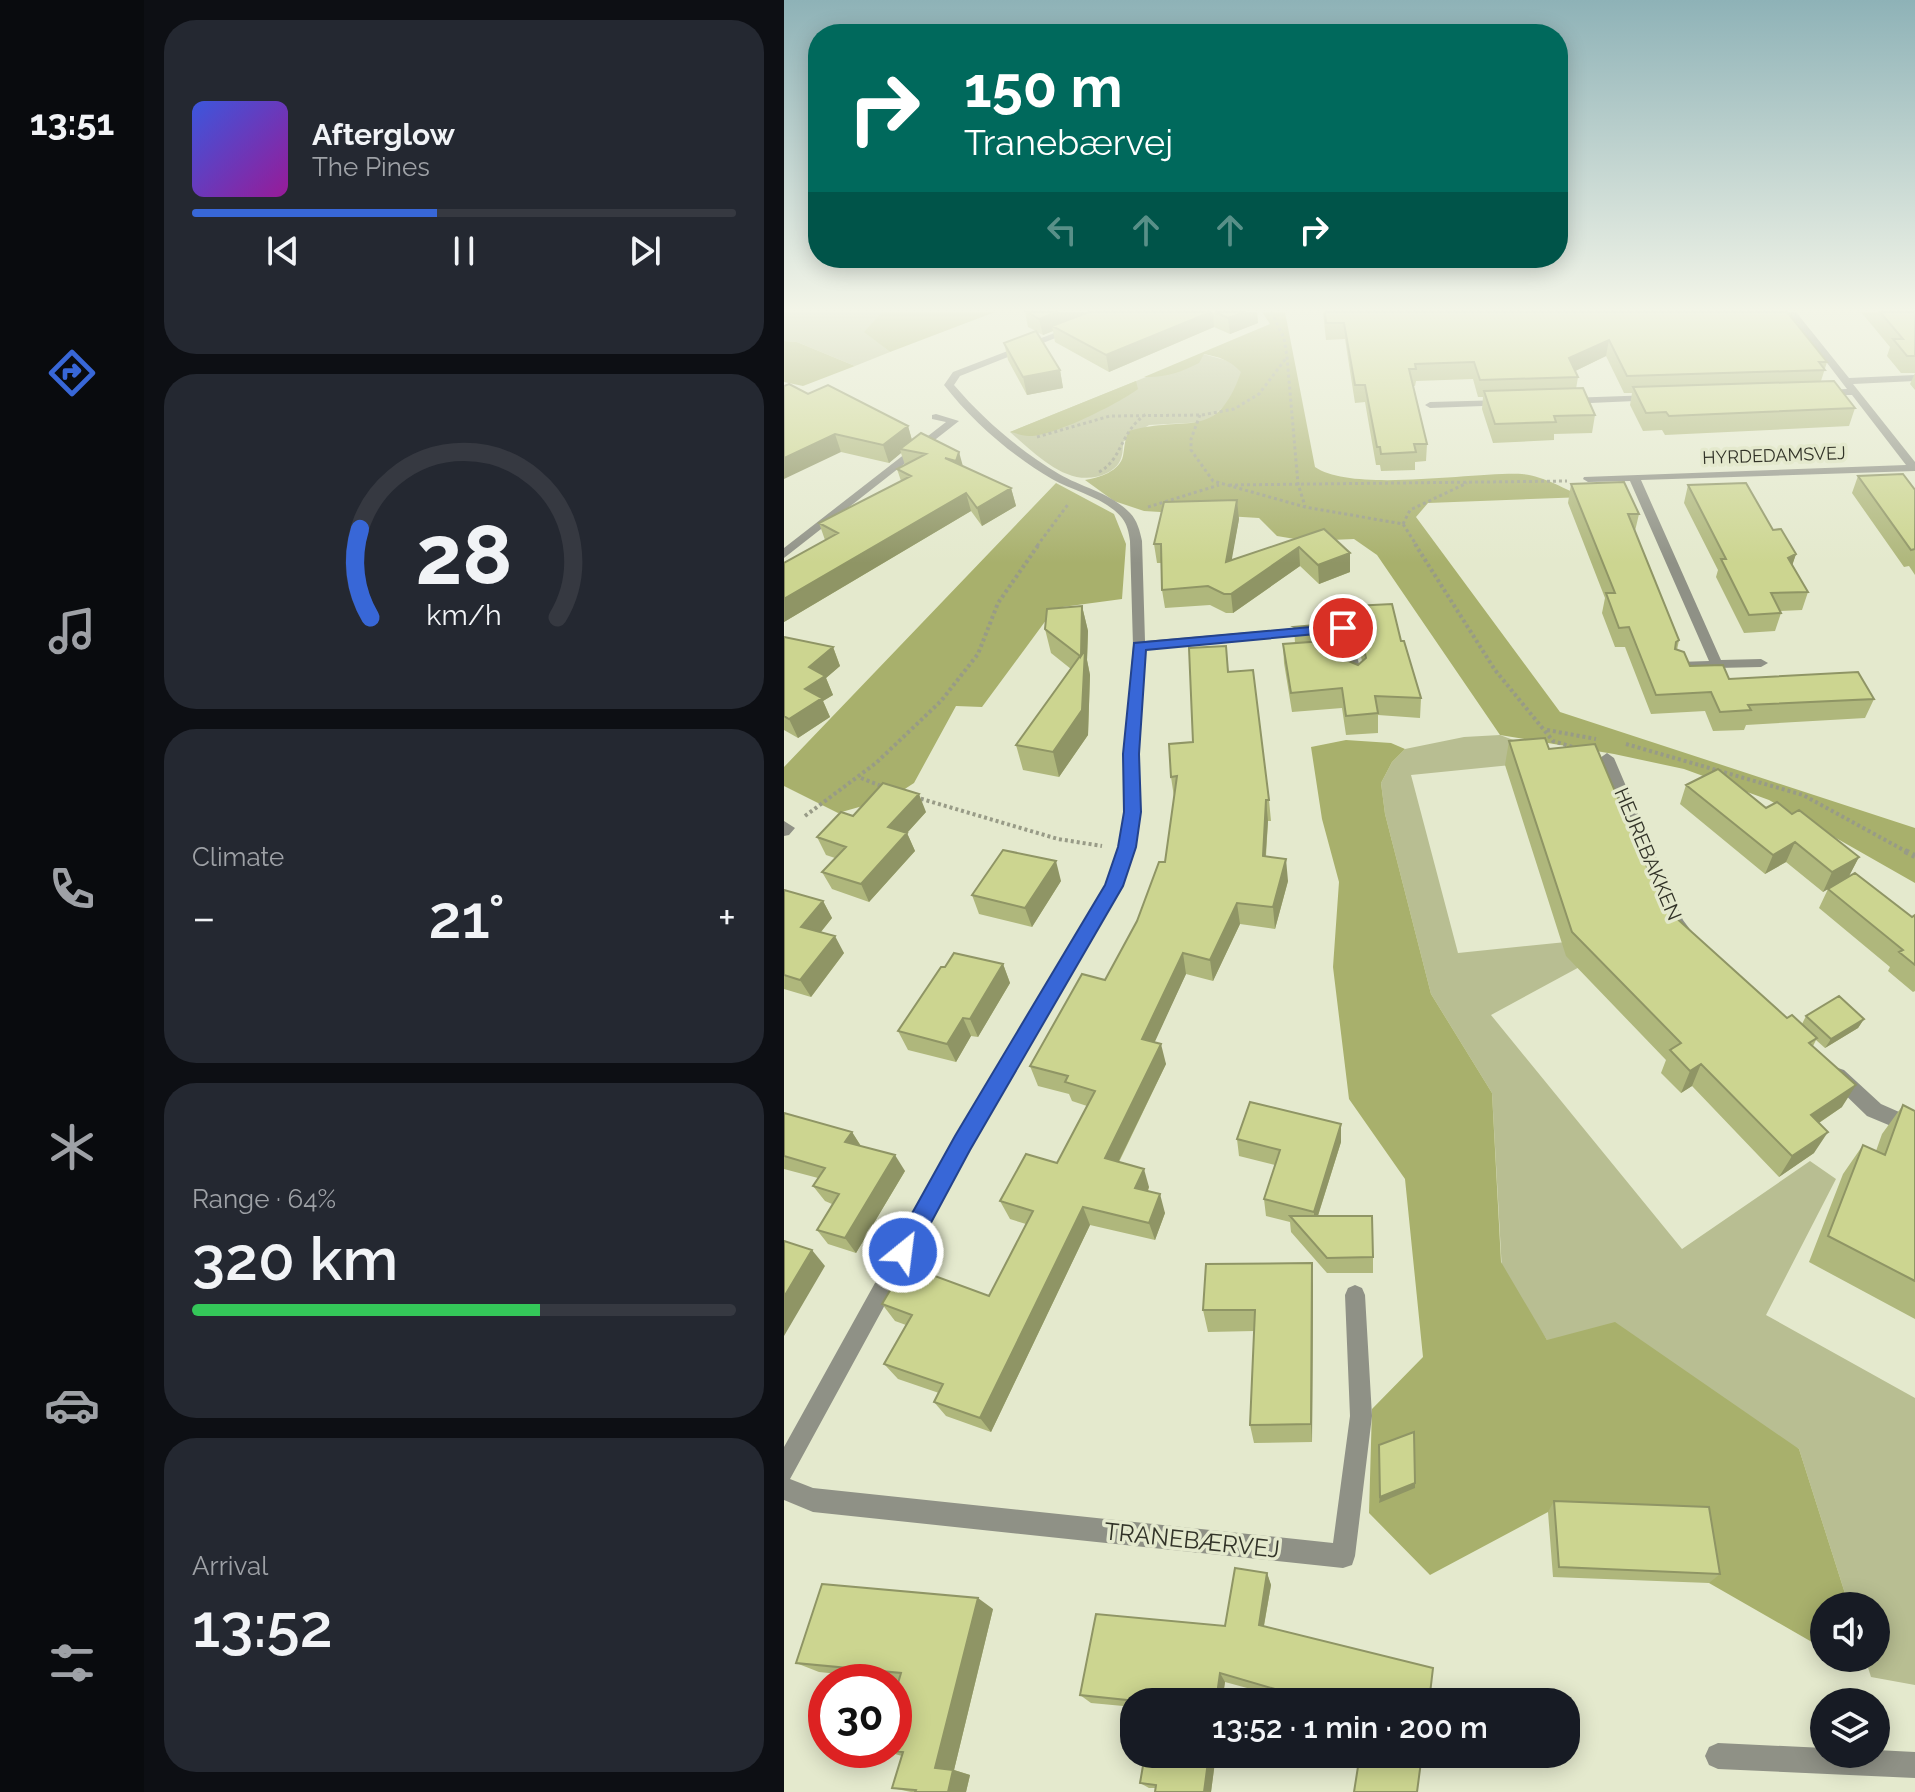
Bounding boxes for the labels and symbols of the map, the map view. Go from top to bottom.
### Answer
street label: HYRDEDAMSVEJ [1702,442,1846,468]
pin [1309,594,1377,662]
street label: HEJREBAKKEN [1609,784,1687,924]
position arrow [861,1210,945,1294]
street label: TRANEBÆRVEJ [1103,1516,1281,1564]
speed limit sign: 30 [808,1664,912,1768]

